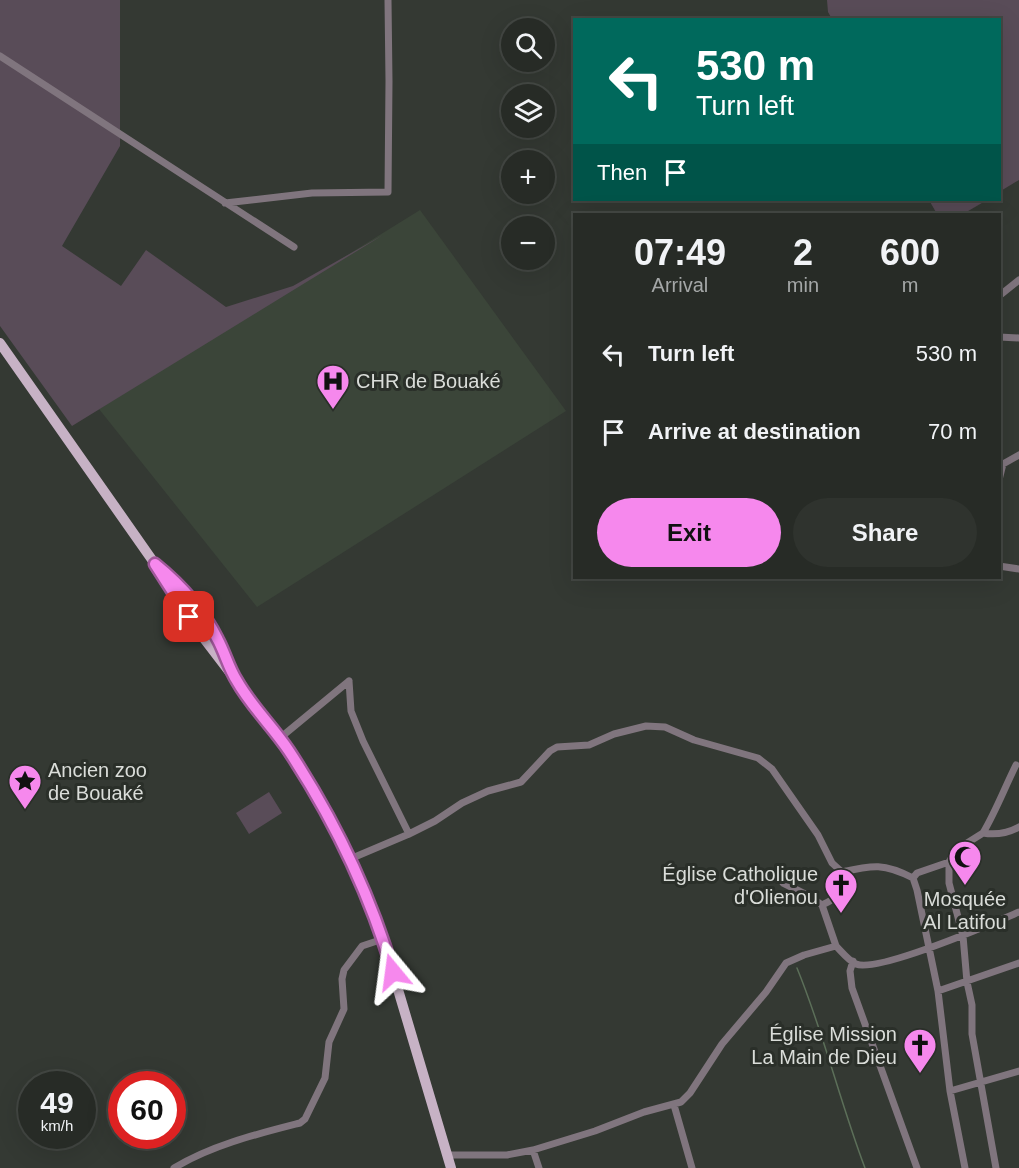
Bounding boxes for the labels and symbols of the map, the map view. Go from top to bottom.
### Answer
hospital icon: CHR de Bouaké [315,363,351,410]
place label: CHR de Bouaké [356,370,501,392]
pin [163,591,214,642]
place label: Ancien zoo de Bouaké [48,759,147,804]
place icon: Ancien zoo de Bouaké [7,763,43,810]
mosque icon: Mosquée Al Latifou [947,839,983,886]
place label: Église Catholique d'Olienou [662,863,818,908]
church icon: Église Catholique d'Olienou [823,867,859,914]
place label: Mosquée Al Latifou [923,888,1007,933]
position arrow [361,940,425,1004]
place label: Église Mission La Main de Dieu [751,1023,897,1068]
church icon: Église Mission La Main de Dieu [902,1027,938,1074]
speed limit sign: 60 [108,1071,186,1149]

